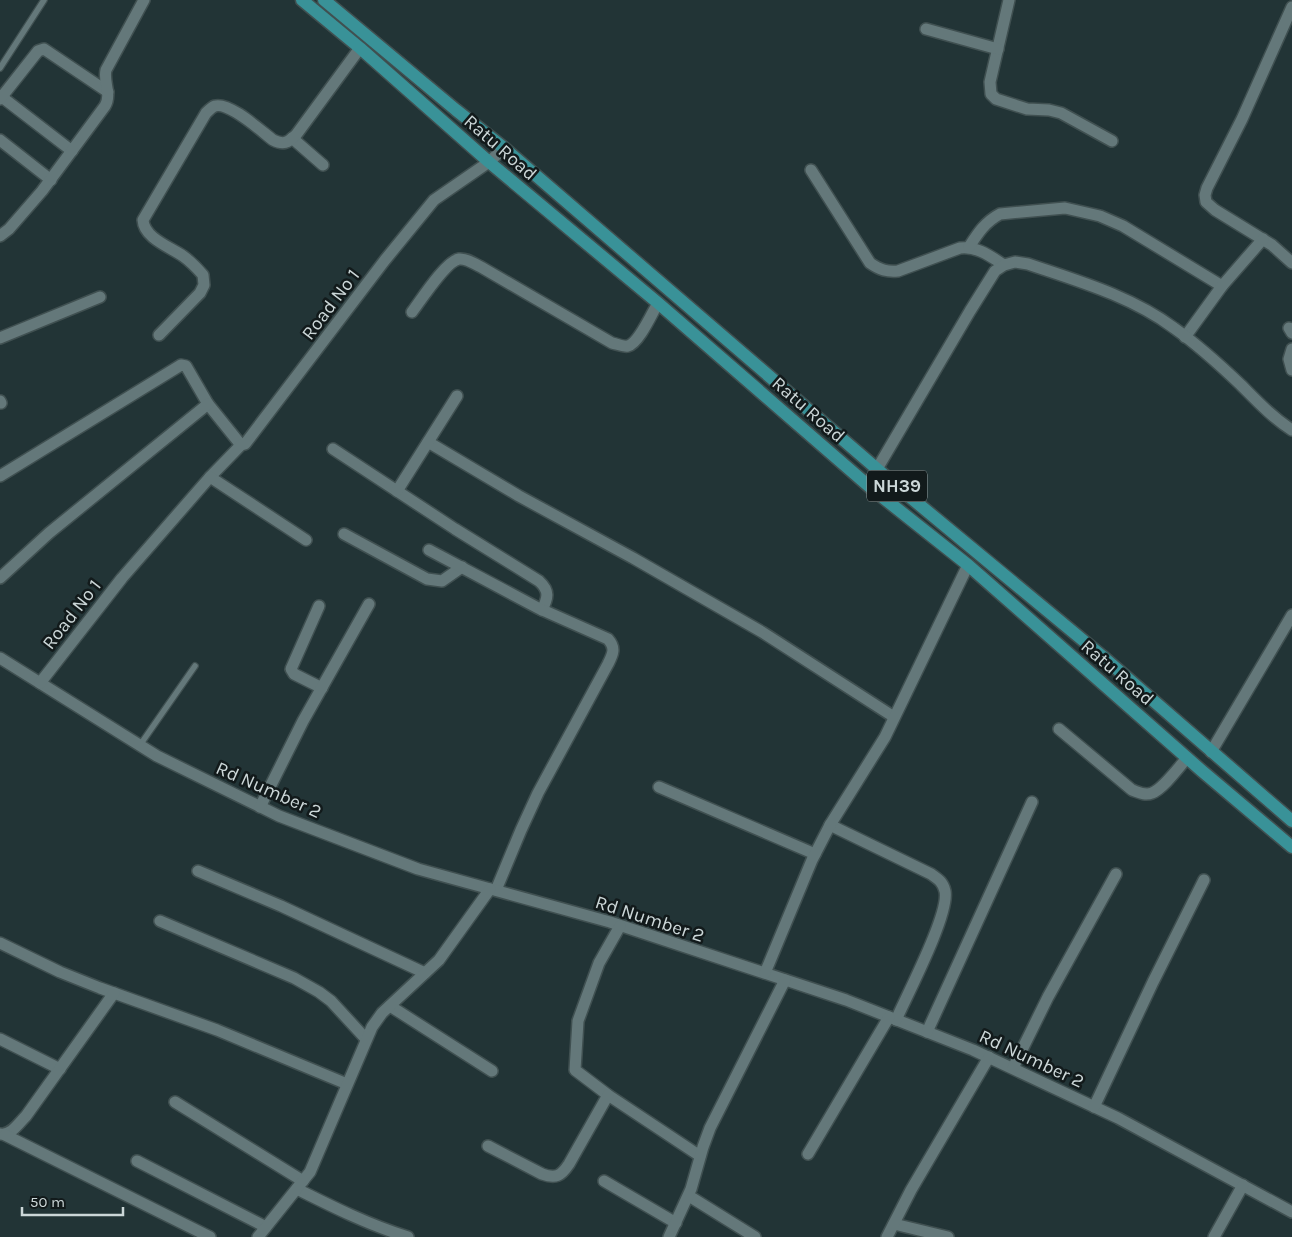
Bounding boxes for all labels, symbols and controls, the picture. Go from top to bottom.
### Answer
street label: Ratu Road [460,110,541,185]
street label: Road No 1 [297,265,364,344]
street label: Ratu Road [768,372,849,447]
road number: NH39 [867,471,927,502]
street label: Road No 1 [38,575,106,654]
street label: Ratu Road [1077,635,1158,710]
street label: Rd Number 2 [212,757,325,823]
street label: Rd Number 2 [593,891,707,947]
street label: Rd Number 2 [976,1025,1087,1093]
scale bar [22,1184,124,1216]
text: 50 m [30,1193,65,1211]

